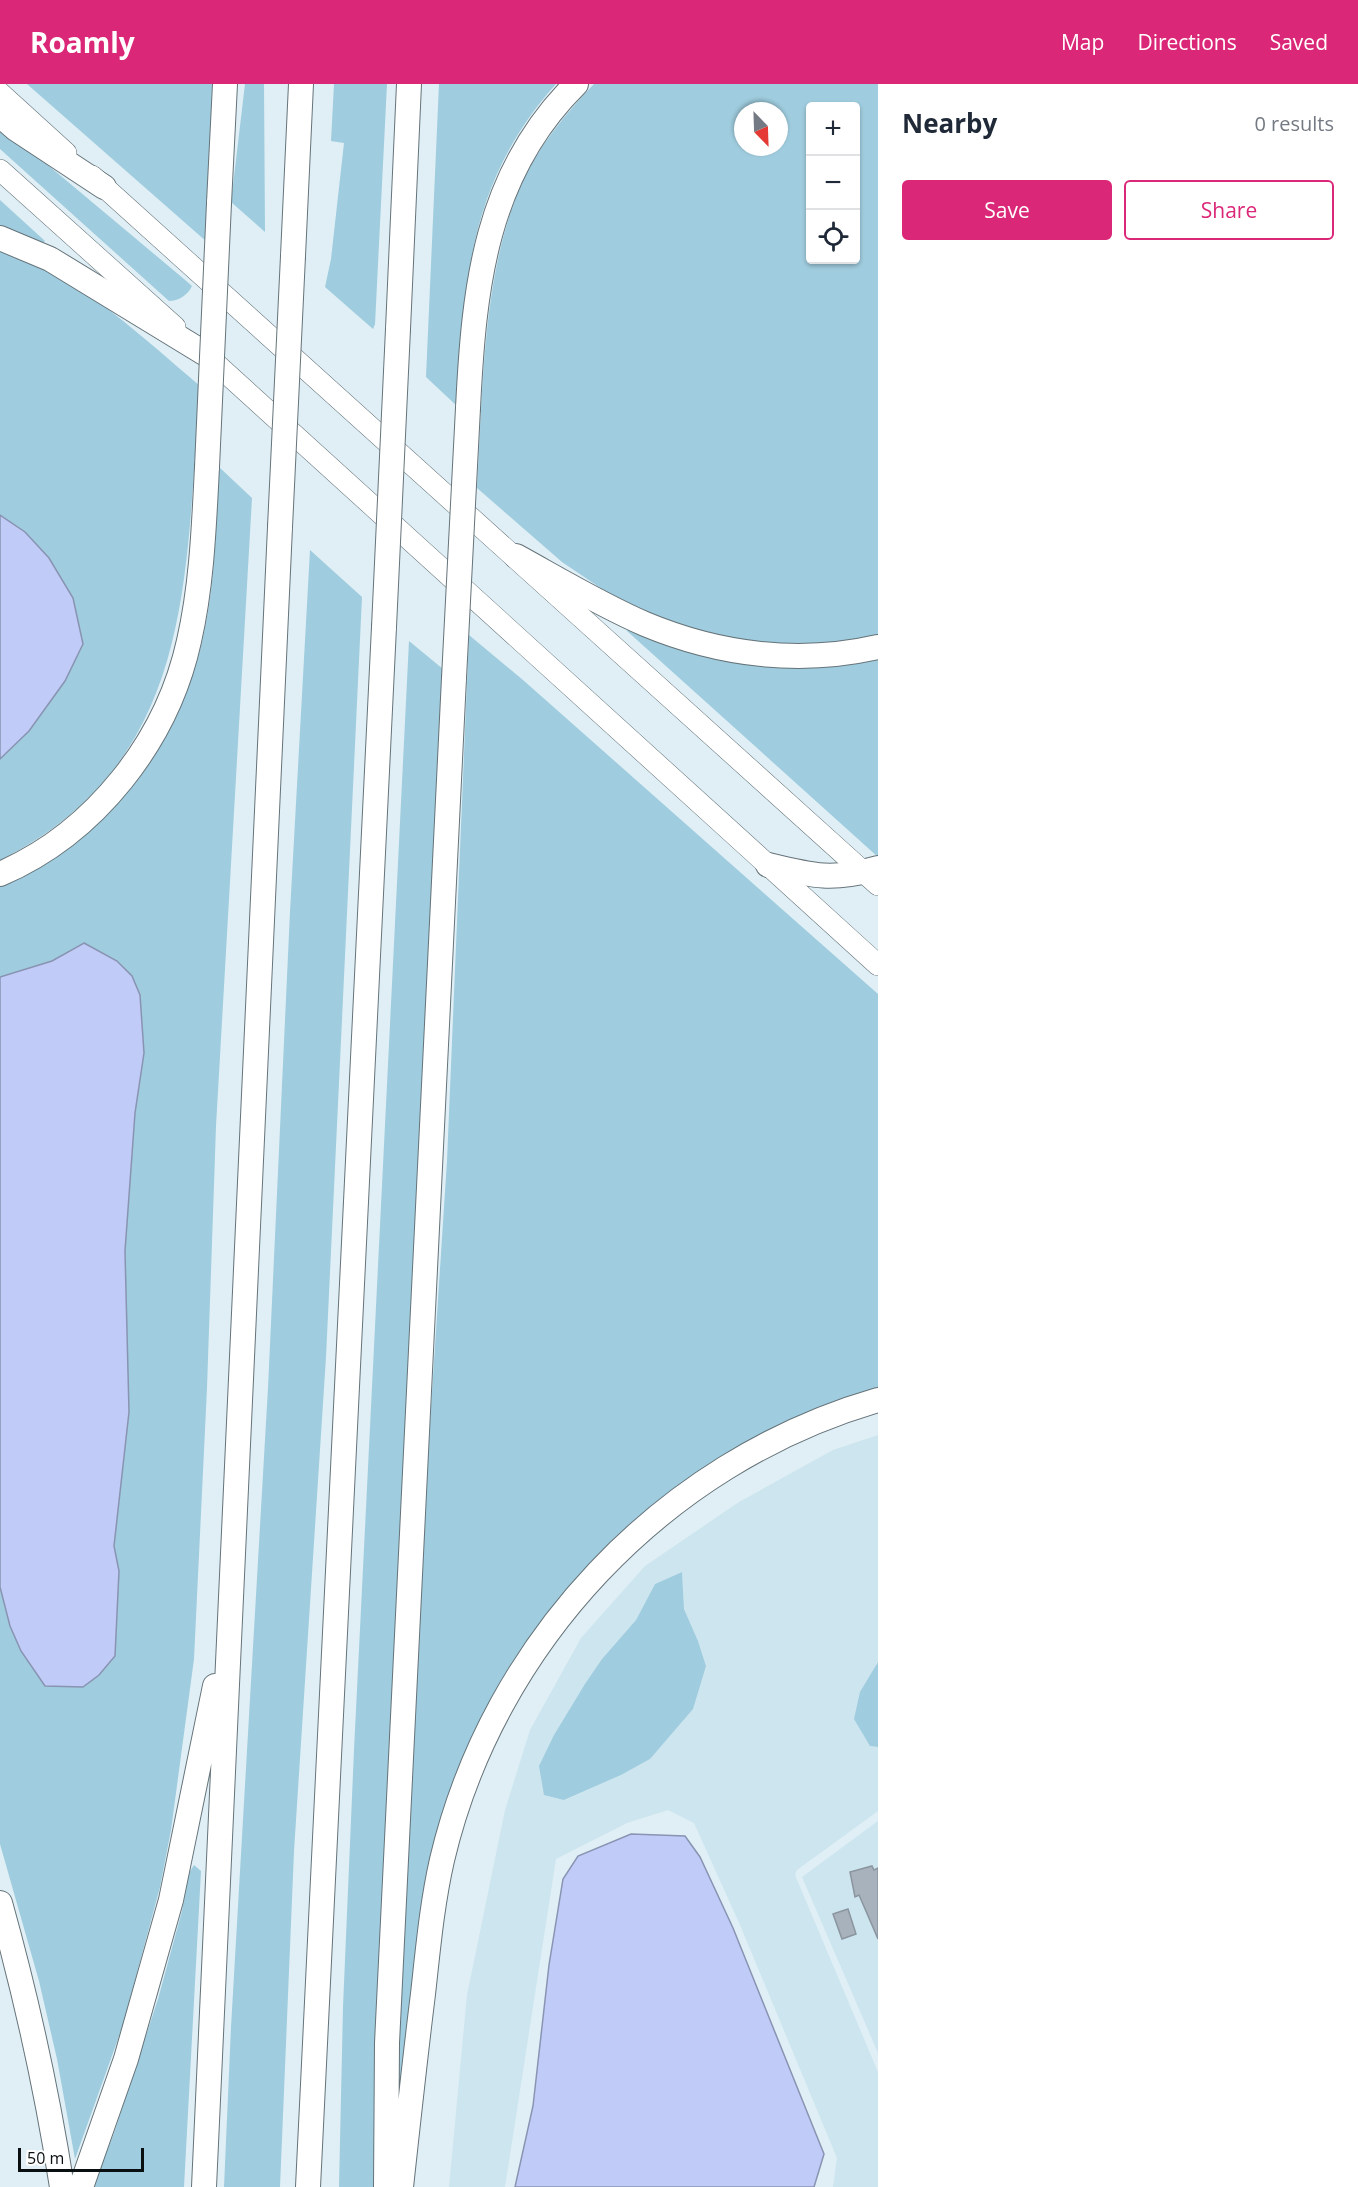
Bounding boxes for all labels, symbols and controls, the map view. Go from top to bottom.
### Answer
text: Roamly [30,23,135,61]
text: Map [1061,28,1104,56]
text: Directions [1137,28,1237,56]
text: Saved [1270,28,1328,56]
north arrow [734,102,788,156]
map controls [806,102,860,264]
button: + [806,102,860,156]
text: Nearby [902,105,997,141]
text: 0 results [1254,110,1334,137]
button: − [806,156,860,210]
button: Save [902,180,1112,240]
button: Share [1124,180,1334,240]
button: locate [806,210,860,264]
scale bar [18,2145,144,2172]
text: 50 m [27,2147,64,2169]

